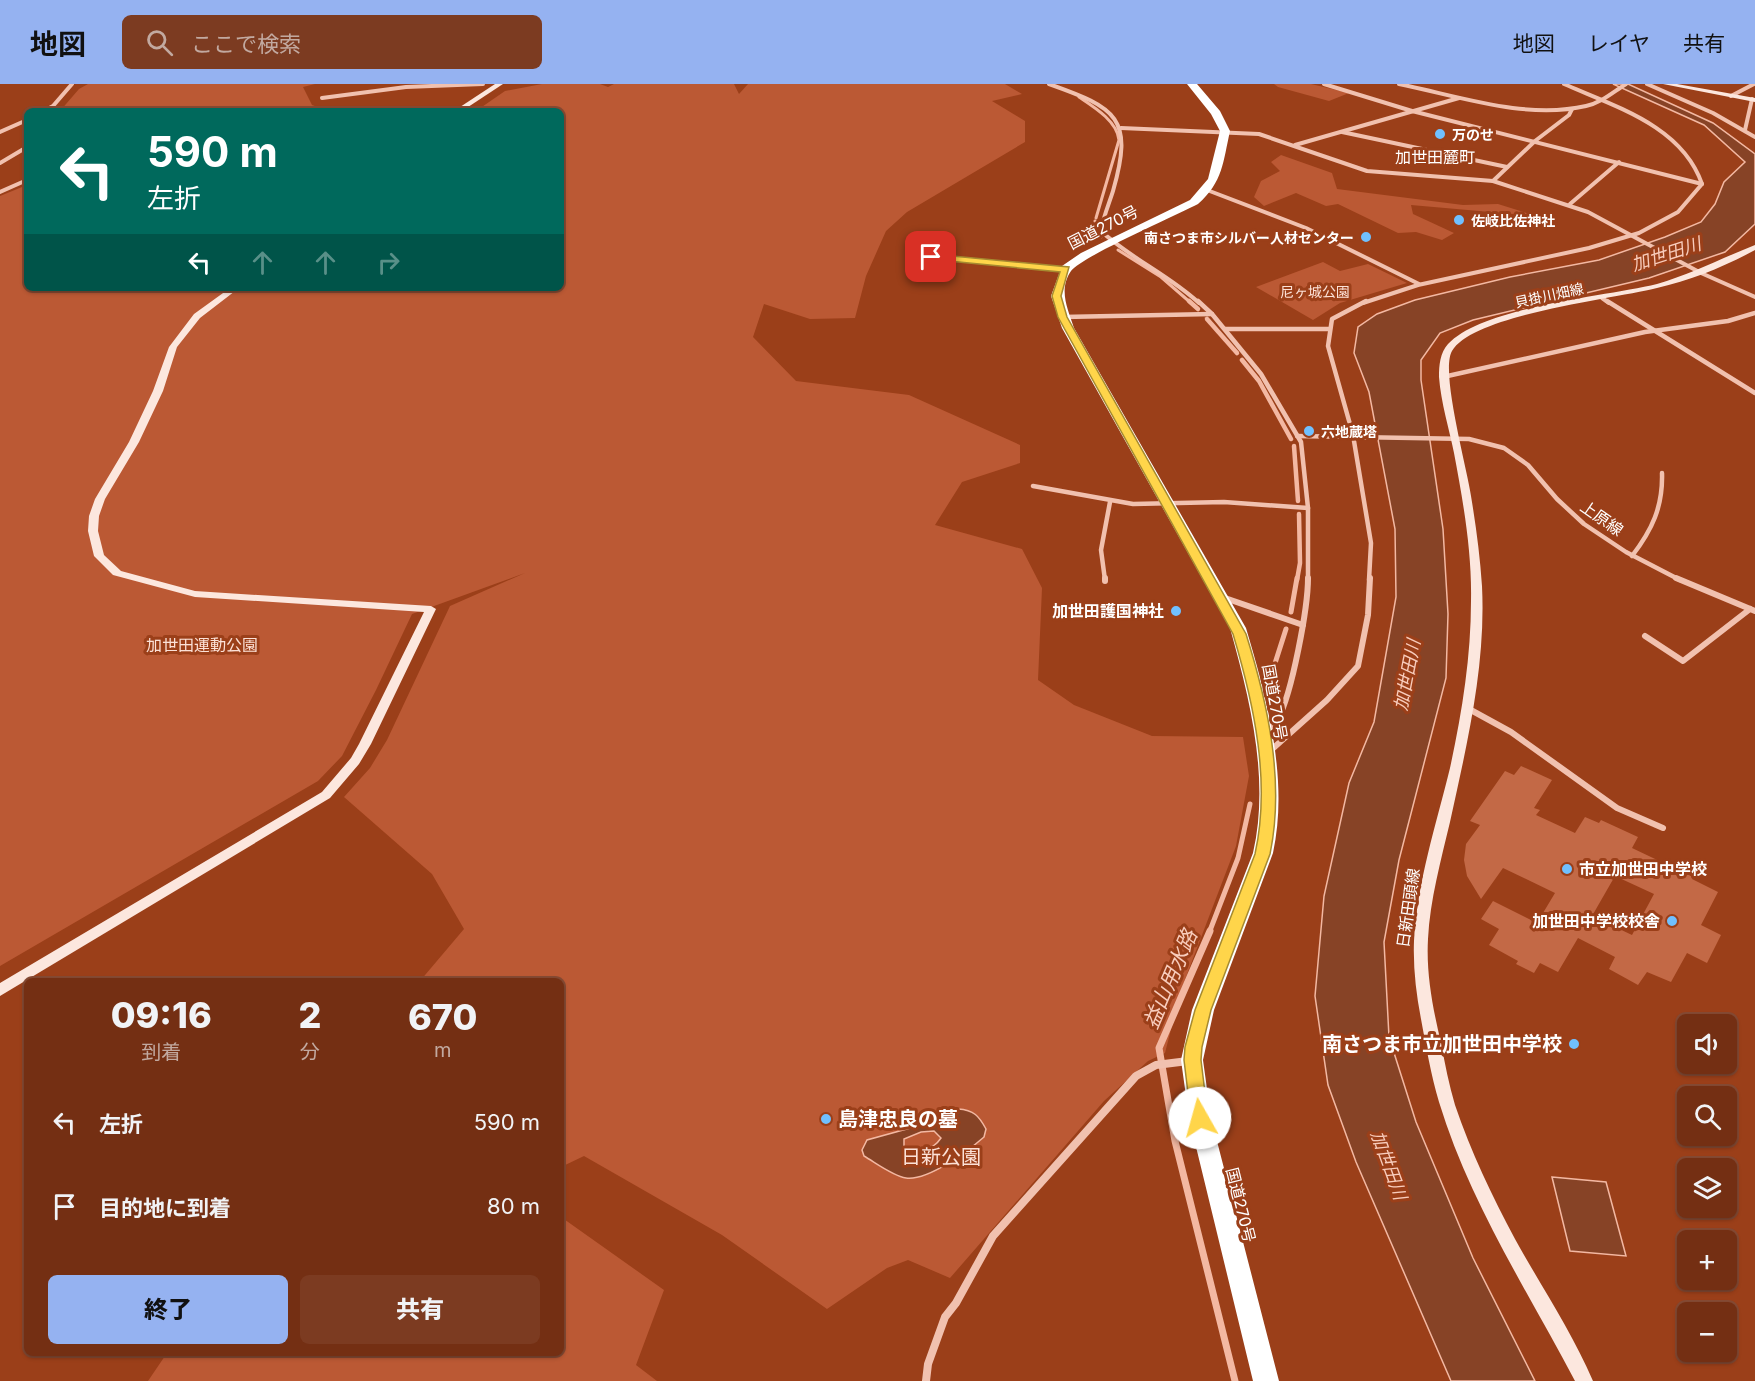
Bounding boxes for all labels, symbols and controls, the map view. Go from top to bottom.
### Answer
search box [122,15,542,69]
icon: search [143,26,176,59]
text: 地図 [30,27,86,61]
text: ここで検索 [191,31,301,57]
text: 地図 [1513,31,1555,56]
text: レイヤ [1588,31,1650,56]
text: 共有 [1683,31,1725,56]
text: 590 m [147,126,278,177]
place label: 万のせ [1452,126,1494,143]
marker: 万のせ [1433,127,1447,141]
icon: left [48,132,126,210]
district label: 加世田麓町 [1395,147,1475,167]
text: 左折 [147,182,201,215]
street label: 国道270号 [1064,201,1142,253]
place label: 佐岐比佐神社 [1471,212,1555,229]
marker: 佐岐比佐神社 [1452,213,1466,227]
place label: 南さつま市シルバー人材センター [1144,229,1354,246]
marker: 南さつま市シルバー人材センター [1359,230,1373,244]
pin [905,231,956,282]
water label: 加世田川 [1629,232,1705,275]
icon: arrive [914,240,947,273]
icon: left [183,246,216,279]
icon: ahead [246,246,279,279]
icon: ahead [309,246,342,279]
icon: right [372,246,405,279]
street label: 貝掛川畑線 [1513,279,1585,311]
park label: 尼ヶ城公園 [1280,283,1350,300]
place label: 六地蔵塔 [1321,423,1377,440]
marker: 六地蔵塔 [1302,424,1316,438]
street label: 上原線 [1577,496,1627,540]
place label: 加世田護国神社 [1052,601,1164,621]
marker: 加世田護国神社 [1169,604,1183,618]
park label: 加世田運動公園 [146,635,258,655]
water label: 加世田川 [1390,636,1425,712]
street label: 国道270号 [1258,663,1292,741]
place label: 市立加世田中学校 [1579,859,1707,879]
marker: 市立加世田中学校 [1560,862,1574,876]
street label: 日新田頭線 [1393,867,1423,949]
place label: 加世田中学校校舎 [1532,911,1660,931]
marker: 加世田中学校校舎 [1665,914,1679,928]
water label: 益山用水路 [1138,924,1203,1032]
text: 09:16 [111,993,212,1037]
text: 2 [298,993,321,1037]
text: 670 [408,995,477,1039]
map controls [1677,1014,1737,1362]
button: sound [1677,1014,1737,1074]
place label: 南さつま市立加世田中学校 [1322,1032,1562,1056]
marker: 南さつま市立加世田中学校 [1567,1037,1581,1051]
text: m [434,1038,451,1062]
text: 到着 [141,1040,181,1064]
text: 分 [300,1040,320,1064]
position arrow [1168,1086,1232,1150]
button: search [1677,1086,1737,1146]
icon: left [48,1106,81,1139]
place label: 島津忠良の墓 [838,1107,958,1131]
text: 590 m [474,1109,540,1135]
text: 左折 [99,1111,143,1137]
marker: 島津忠良の墓 [819,1112,833,1126]
water label: 加世田川 [1367,1128,1412,1204]
park label: 日新公園 [901,1145,981,1169]
button: layers [1677,1158,1737,1218]
street label: 国道270号 [1222,1165,1260,1245]
icon: arrive [48,1190,81,1223]
text: 80 m [487,1193,540,1219]
text: 目的地に到着 [99,1195,231,1221]
button: + [1677,1230,1737,1290]
button: 終了 [48,1275,288,1344]
button: 共有 [300,1275,540,1344]
button: − [1677,1302,1737,1362]

